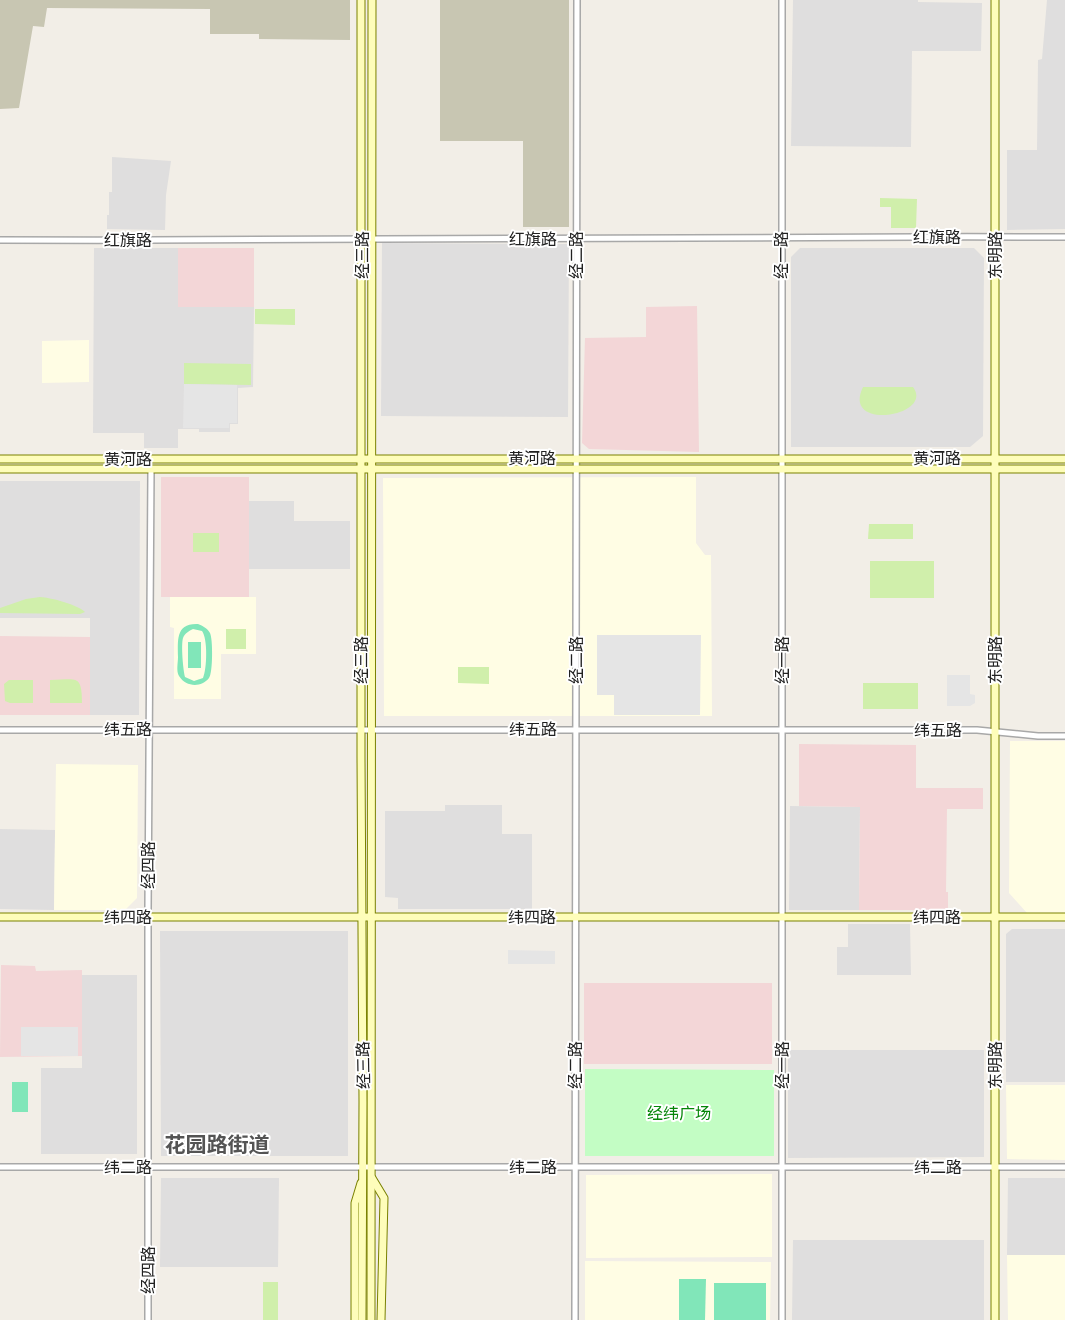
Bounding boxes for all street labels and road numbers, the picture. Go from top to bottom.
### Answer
street label: 红旗路 [913,228,961,247]
street label: 红旗路 [509,230,557,249]
street label: 红旗路 [104,231,152,250]
street label: 经三路 [353,231,372,279]
street label: 经二路 [567,231,586,279]
street label: 经一路 [772,231,791,279]
street label: 东明路 [986,231,1005,279]
street label: 黄河路 [508,449,556,468]
street label: 黄河路 [913,449,961,468]
street label: 黄河路 [104,450,152,469]
street label: 经三路 [352,636,371,684]
street label: 经二路 [567,636,586,684]
street label: 经一路 [773,636,792,684]
street label: 东明路 [986,636,1005,684]
street label: 纬五路 [104,720,152,739]
street label: 纬五路 [509,720,557,739]
street label: 纬五路 [914,721,962,740]
street label: 经四路 [139,841,158,889]
street label: 纬四路 [104,908,152,927]
street label: 纬四路 [508,908,556,927]
street label: 纬四路 [913,908,961,927]
street label: 经三路 [354,1041,373,1089]
street label: 经二路 [566,1041,585,1089]
street label: 经一路 [773,1041,792,1089]
street label: 东明路 [986,1041,1005,1089]
street label: 纬二路 [104,1158,152,1177]
street label: 纬二路 [509,1158,557,1177]
street label: 纬二路 [914,1158,962,1177]
street label: 经四路 [139,1246,158,1294]

